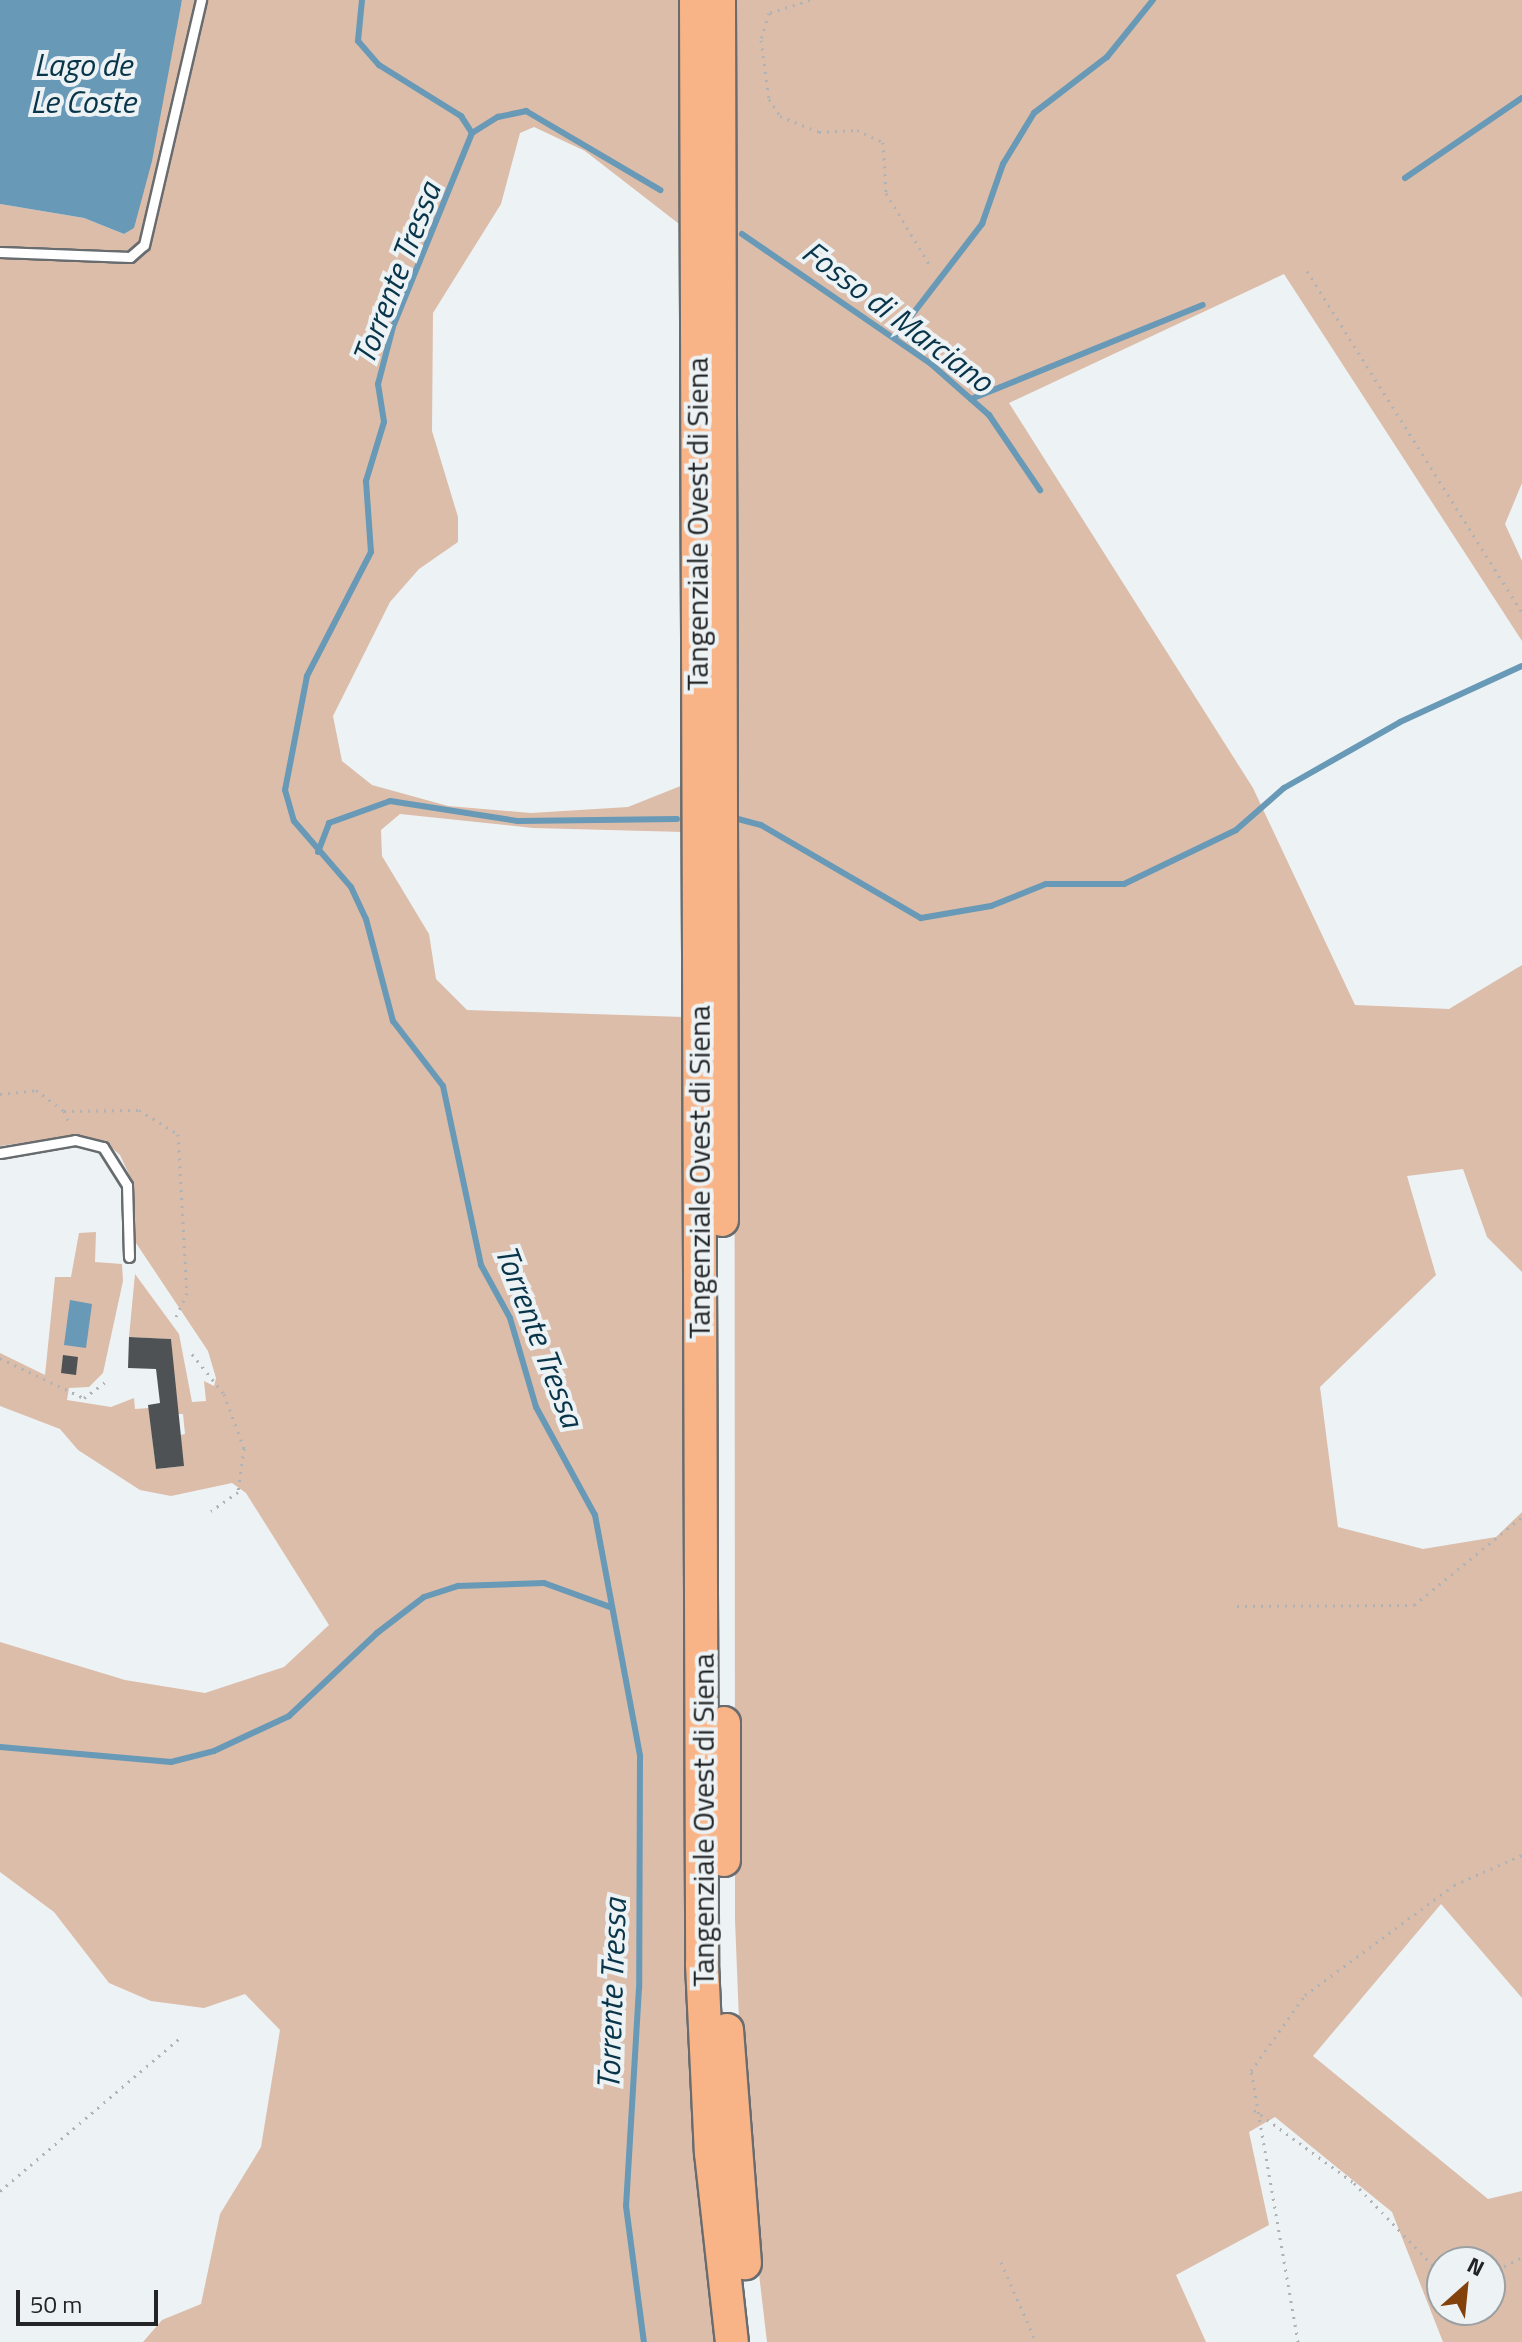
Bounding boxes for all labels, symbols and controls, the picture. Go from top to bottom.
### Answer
water label: Lago de Le Coste [30,46,136,121]
water label: Torrente Tressa [344,177,448,369]
water label: Fosso di Marciano [795,232,1001,400]
street label: Tangenziale Ovest di Siena [679,357,715,691]
street label: Tangenziale Ovest di Siena [681,1005,717,1339]
water label: Torrente Tressa [488,1240,592,1432]
street label: Tangenziale Ovest di Siena [685,1653,721,1987]
water label: Torrente Tressa [588,1898,634,2090]
north arrow [1426,2246,1506,2326]
text: N [1461,2248,1490,2285]
scale bar [20,2274,162,2324]
text: 50 m [30,2286,82,2322]

